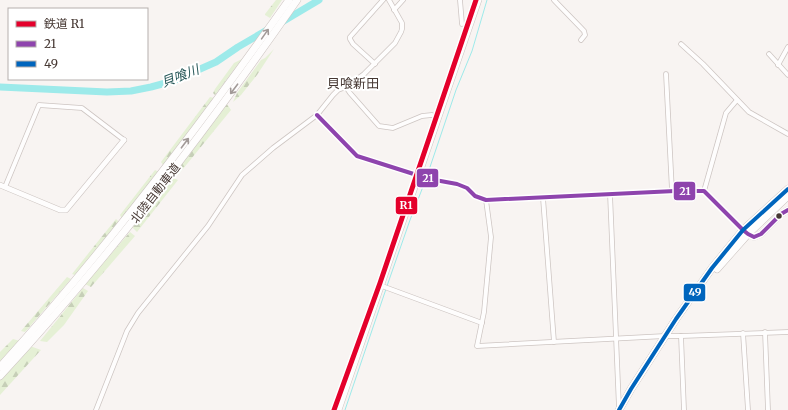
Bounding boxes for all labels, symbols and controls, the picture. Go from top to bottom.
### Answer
legend [8,8,148,80]
text: 鉄道 R1 [44,16,85,31]
one-way arrow [261,28,269,39]
text: 21 [44,36,57,51]
text: 49 [44,56,58,71]
water label: 貝喰川 [159,60,203,91]
district label: 貝喰新田 [327,75,379,92]
one-way arrow [230,83,238,94]
one-way arrow [181,137,189,148]
street label: 北陸自動車道 [127,160,183,226]
line badge: 21 [416,168,439,188]
text: 21 [422,171,434,185]
line badge: 21 [673,181,696,201]
text: 21 [679,184,691,198]
line badge: R1 [395,196,418,215]
text: R1 [400,198,412,212]
unlabelled marker [774,211,784,221]
line badge: 49 [683,283,706,302]
text: 49 [688,285,702,299]

